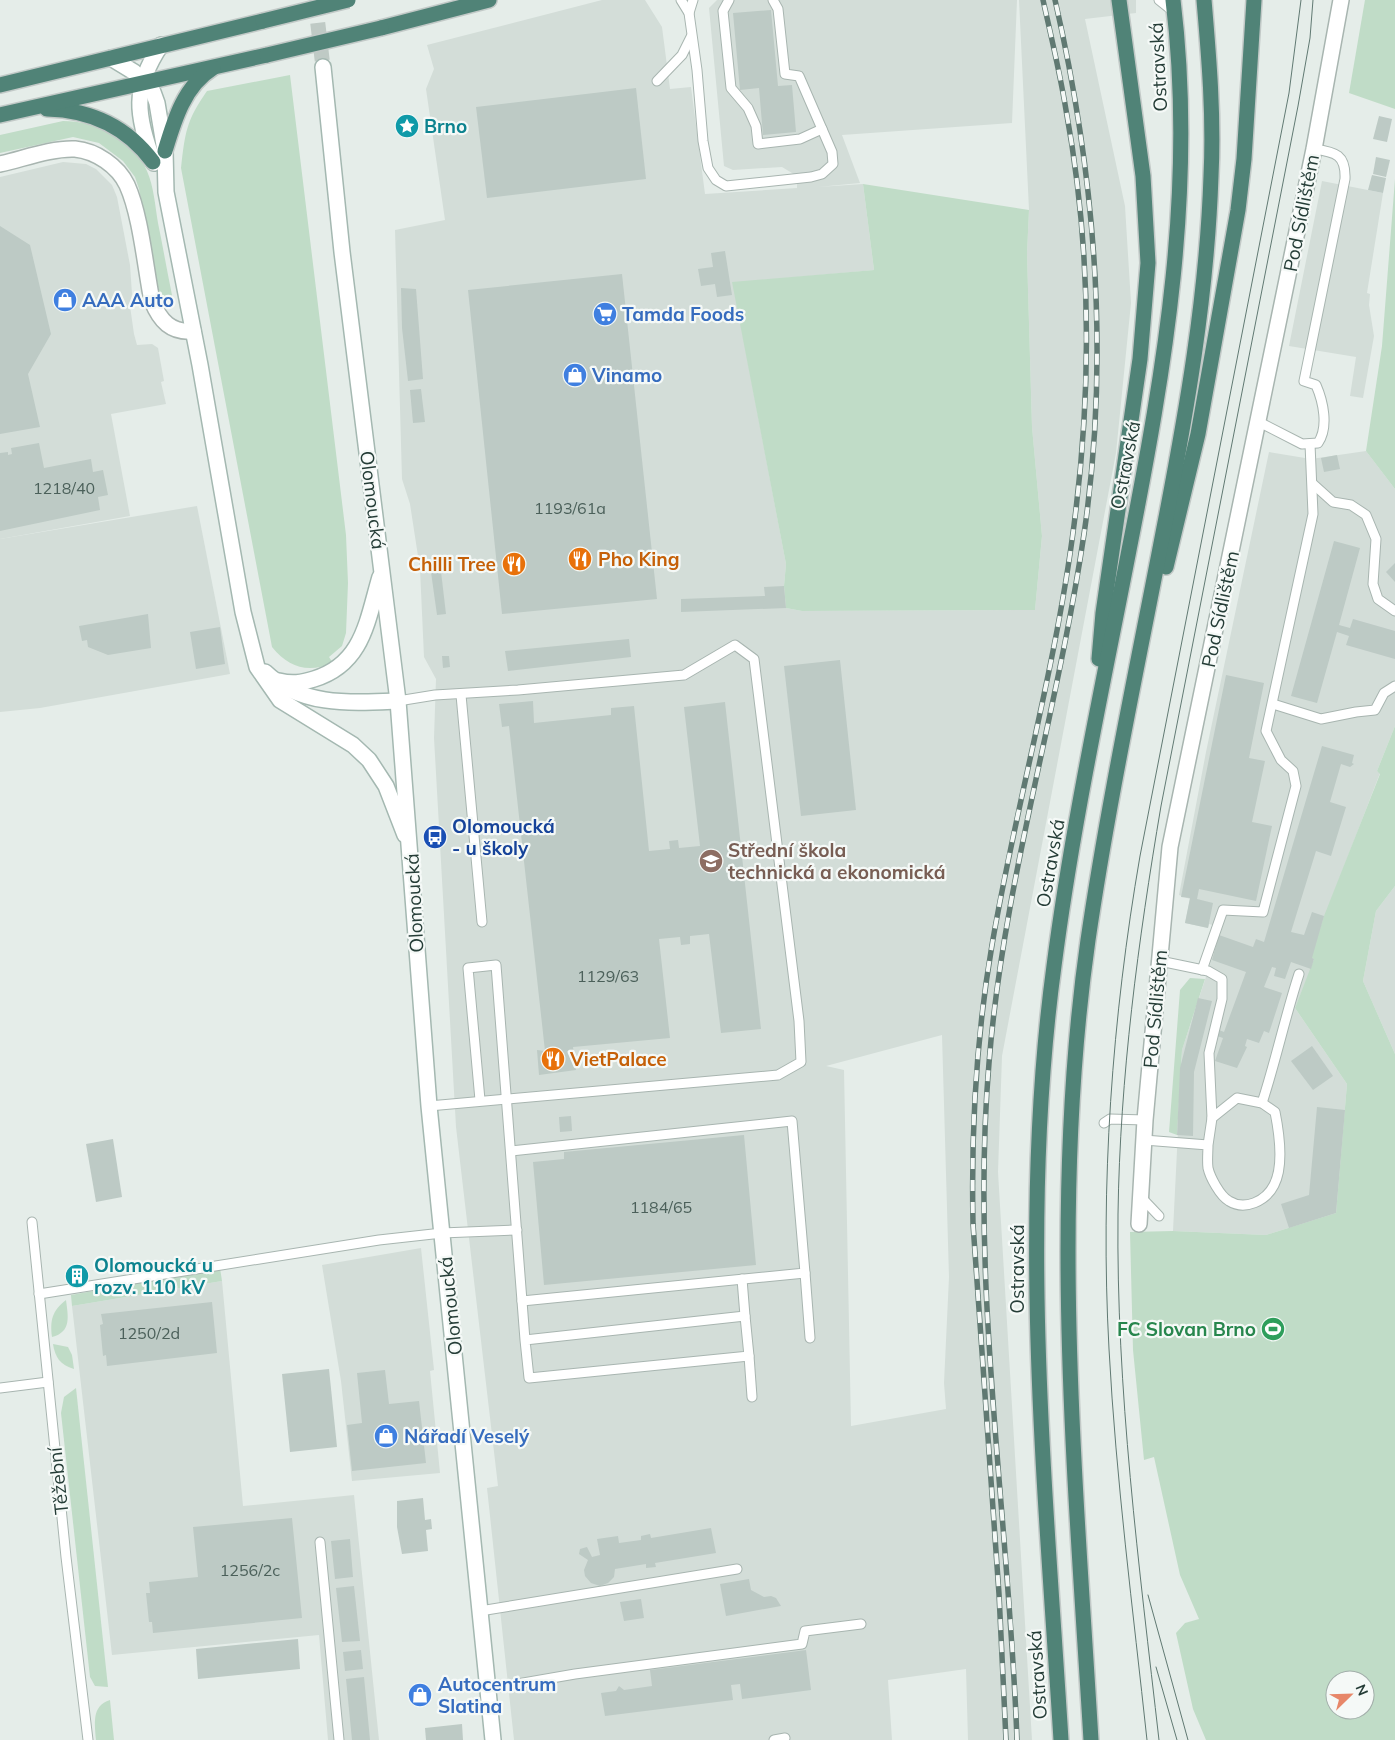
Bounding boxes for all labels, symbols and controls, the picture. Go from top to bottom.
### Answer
street label: Ostravská [1144,22,1172,112]
place icon: Brno [394,113,420,139]
place label: Brno [424,114,467,138]
street label: Pod Sídlištěm [1278,152,1324,274]
shop icon: AAA Auto [52,287,78,313]
place label: AAA Auto [82,288,174,312]
supermarket icon: Tamda Foods [592,301,618,327]
place label: Tamda Foods [622,302,744,326]
shop icon: Vinamo [562,362,588,388]
place label: Vinamo [591,363,662,387]
street label: Ostravská [1105,419,1145,511]
street label: Olomoucká [355,449,391,551]
house number: 1218/40 [33,478,95,498]
house number: 1193/61a [534,498,606,518]
restaurant icon: Pho King [567,546,593,572]
place label: Pho King [598,547,679,571]
street label: Pod Sídlištěm [1196,548,1244,670]
restaurant icon: Chilli Tree [501,551,527,577]
place label: Chilli Tree [408,552,496,576]
place label: Olomoucká - u školy [452,814,555,860]
street label: Ostravská [1030,817,1070,909]
bus stop icon: Olomoucká - u školy [422,824,448,850]
place label: Střední škola technická a ekonomická [728,838,946,884]
school or university icon: Střední škola technická a ekonomická [698,848,724,874]
street label: Olomoucká [399,853,429,953]
street label: Pod Sídlištěm [1138,949,1172,1069]
house number: 1129/63 [577,966,639,986]
restaurant icon: VietPalace [540,1046,566,1072]
place label: VietPalace [569,1047,667,1071]
house number: 1184/65 [630,1197,692,1217]
street label: Ostravská [1005,1224,1029,1314]
place label: Olomoucká u rozv. 110 kV [94,1253,213,1299]
street label: Olomoucká [433,1255,467,1357]
building icon: Olomoucká u rozv. 110 kV [64,1263,90,1289]
sports icon: FC Slovan Brno [1260,1316,1286,1342]
place label: FC Slovan Brno [1117,1317,1256,1341]
house number: 1250/2d [118,1323,180,1343]
shop icon: Nářadí Veselý [373,1423,399,1449]
place label: Nářadí Veselý [404,1424,530,1448]
street label: Těžební [42,1445,73,1516]
house number: 1256/2c [220,1560,280,1580]
street label: Ostravská [1022,1630,1052,1720]
north arrow [1325,1670,1375,1720]
place label: Autocentrum Slatina [438,1672,556,1718]
shop icon: Autocentrum Slatina [407,1682,433,1708]
text: N [1352,1682,1372,1698]

